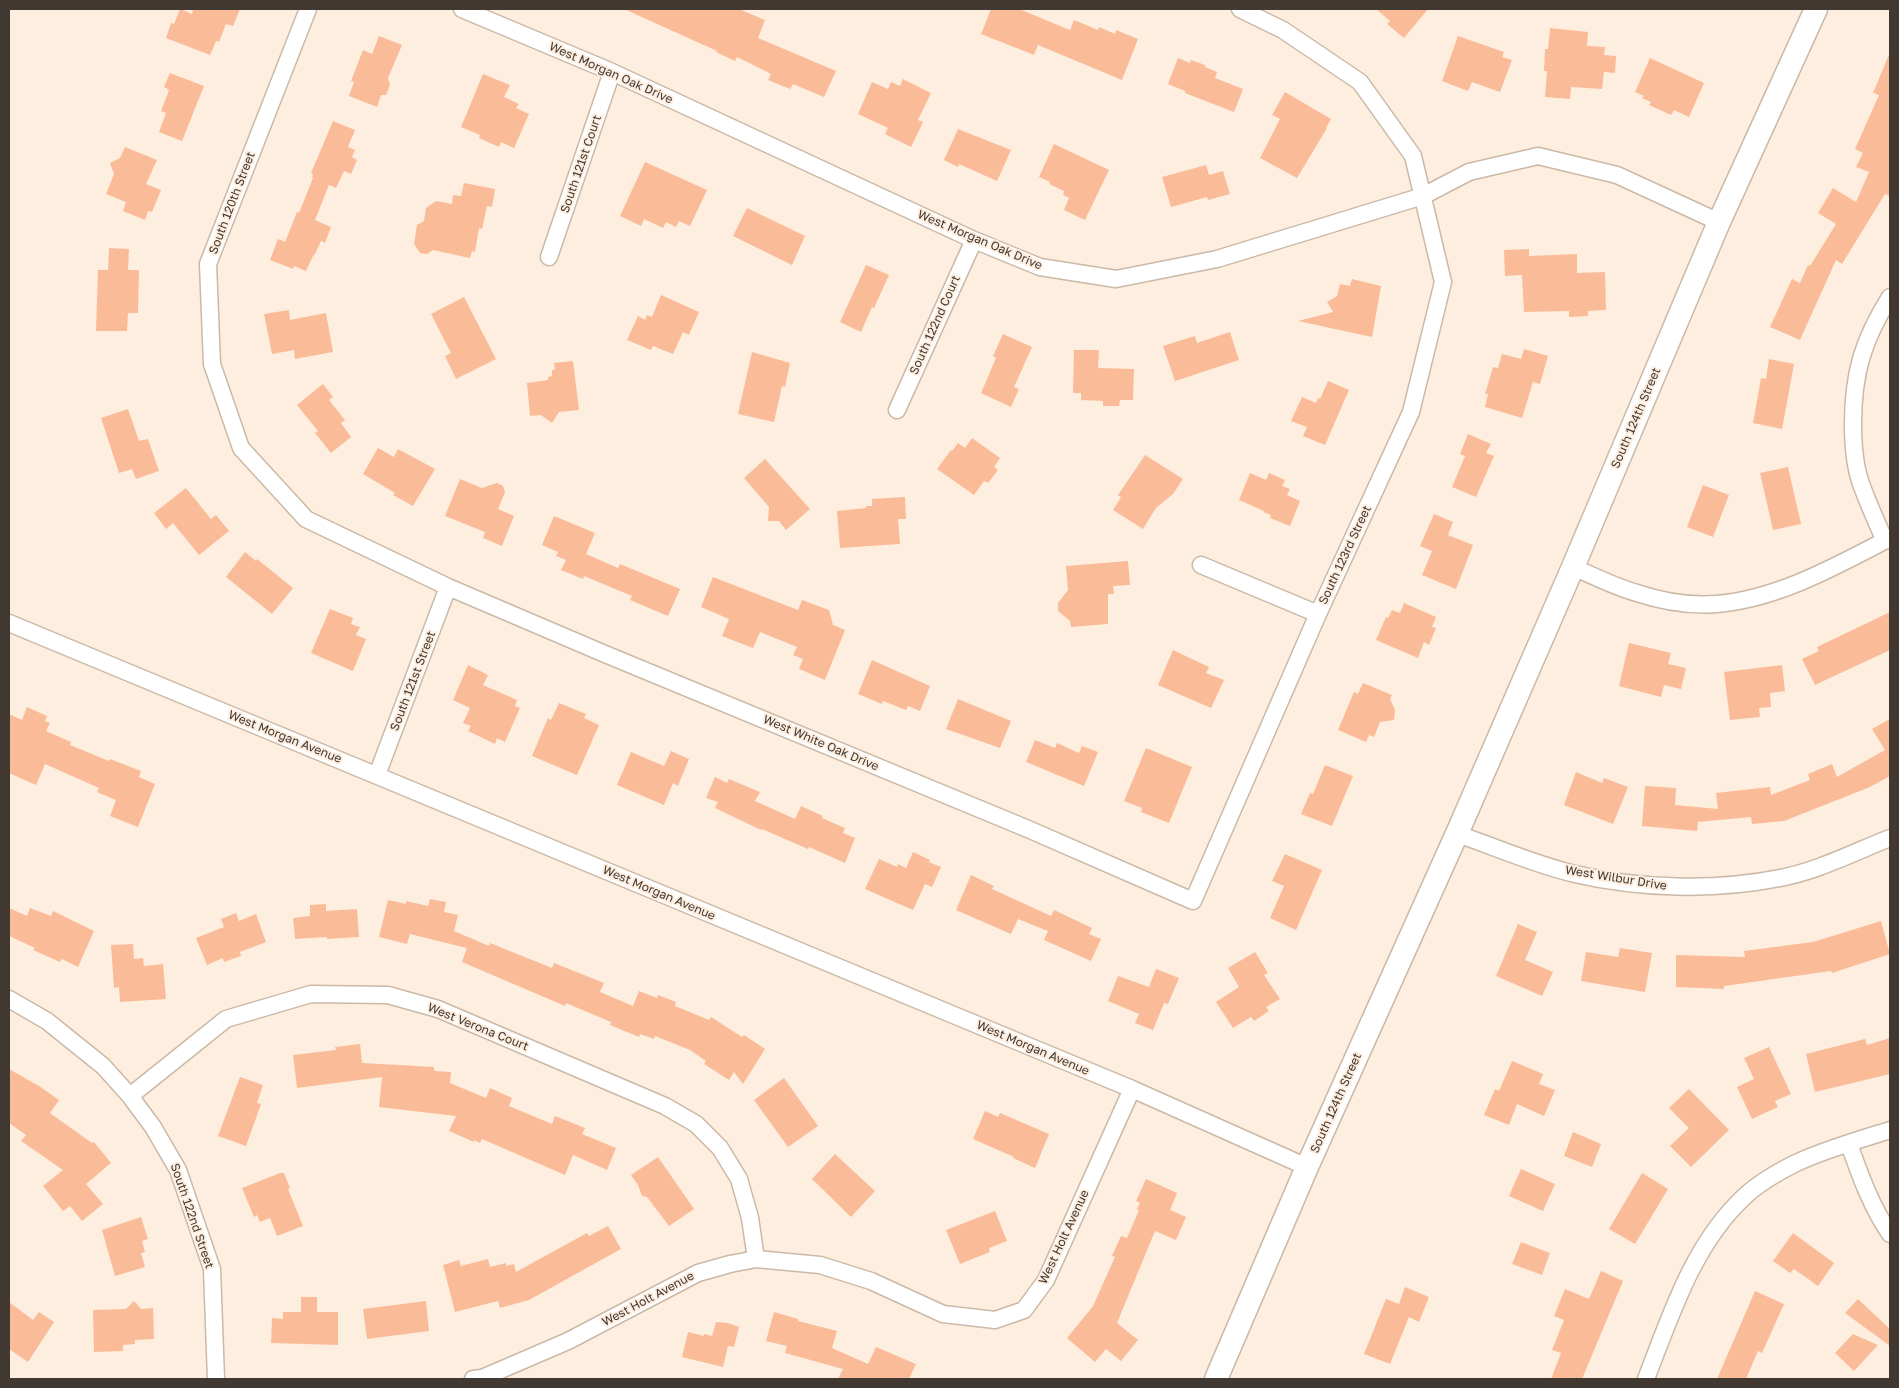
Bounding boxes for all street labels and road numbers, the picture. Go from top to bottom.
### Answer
street label: West Morgan Oak Drive [547,39,675,107]
street label: South 121st Court [558,113,604,215]
street label: South 120th Street [206,150,258,256]
street label: West Morgan Oak Drive [916,207,1044,273]
street label: South 122nd Court [907,273,963,377]
street label: South 124th Street [1608,365,1664,471]
street label: South 123rd Street [1316,503,1374,607]
street label: South 121st Street [387,629,439,733]
street label: West Morgan Avenue [226,708,344,766]
street label: West White Oak Drive [761,712,881,774]
street label: West Morgan Avenue [600,863,718,923]
street label: West Wilbur Drive [1564,863,1668,893]
street label: West Verona Court [425,1000,531,1054]
street label: West Morgan Avenue [974,1018,1092,1078]
street label: South 124th Street [1307,1051,1365,1155]
street label: South 122nd Street [167,1161,217,1271]
street label: West Holt Avenue [1036,1188,1092,1286]
street label: West Holt Avenue [599,1269,697,1329]

